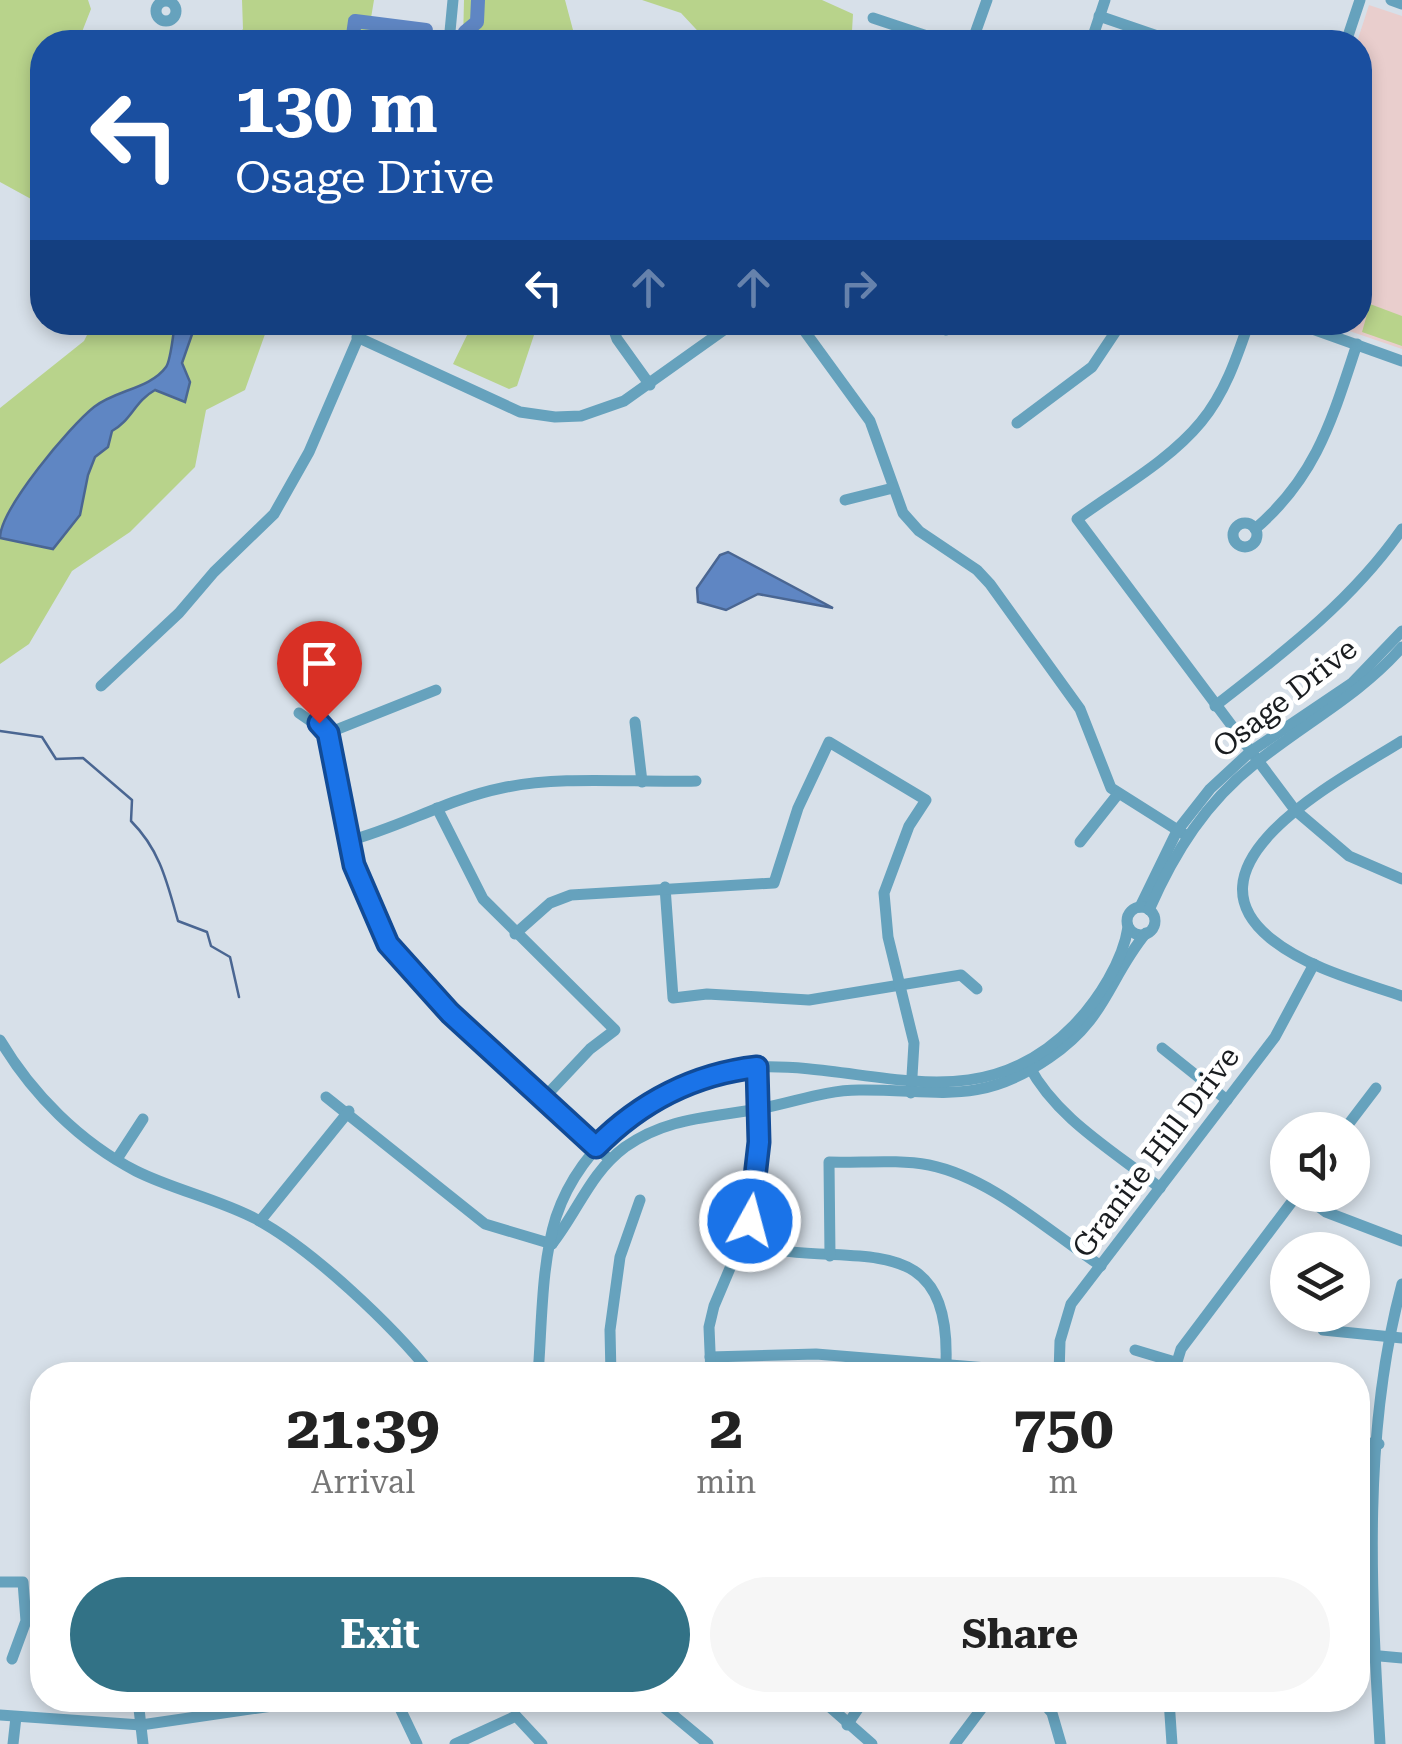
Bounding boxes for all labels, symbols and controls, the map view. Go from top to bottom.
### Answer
text: 130 m [235,67,438,149]
icon: left [70,70,200,200]
text: Osage Drive [235,151,494,204]
icon: left [516,260,571,315]
icon: ahead [621,260,676,315]
icon: ahead [726,260,781,315]
icon: right [831,260,886,315]
pin [277,621,362,724]
street label: Osage Drive [1206,631,1364,765]
icon: arrive [292,636,347,691]
street label: Granite Hill Drive [1065,1039,1246,1264]
map controls [1270,1112,1370,1332]
button: sound [1270,1112,1370,1212]
position arrow [698,1169,802,1273]
button: layers [1270,1232,1370,1332]
text: 21:39 [286,1392,440,1463]
text: 2 [709,1392,743,1463]
text: 750 [1013,1392,1114,1463]
text: Arrival [311,1463,415,1501]
text: min [696,1463,756,1501]
text: m [1049,1463,1078,1501]
button: Exit [70,1577,690,1692]
button: Share [710,1577,1330,1692]

